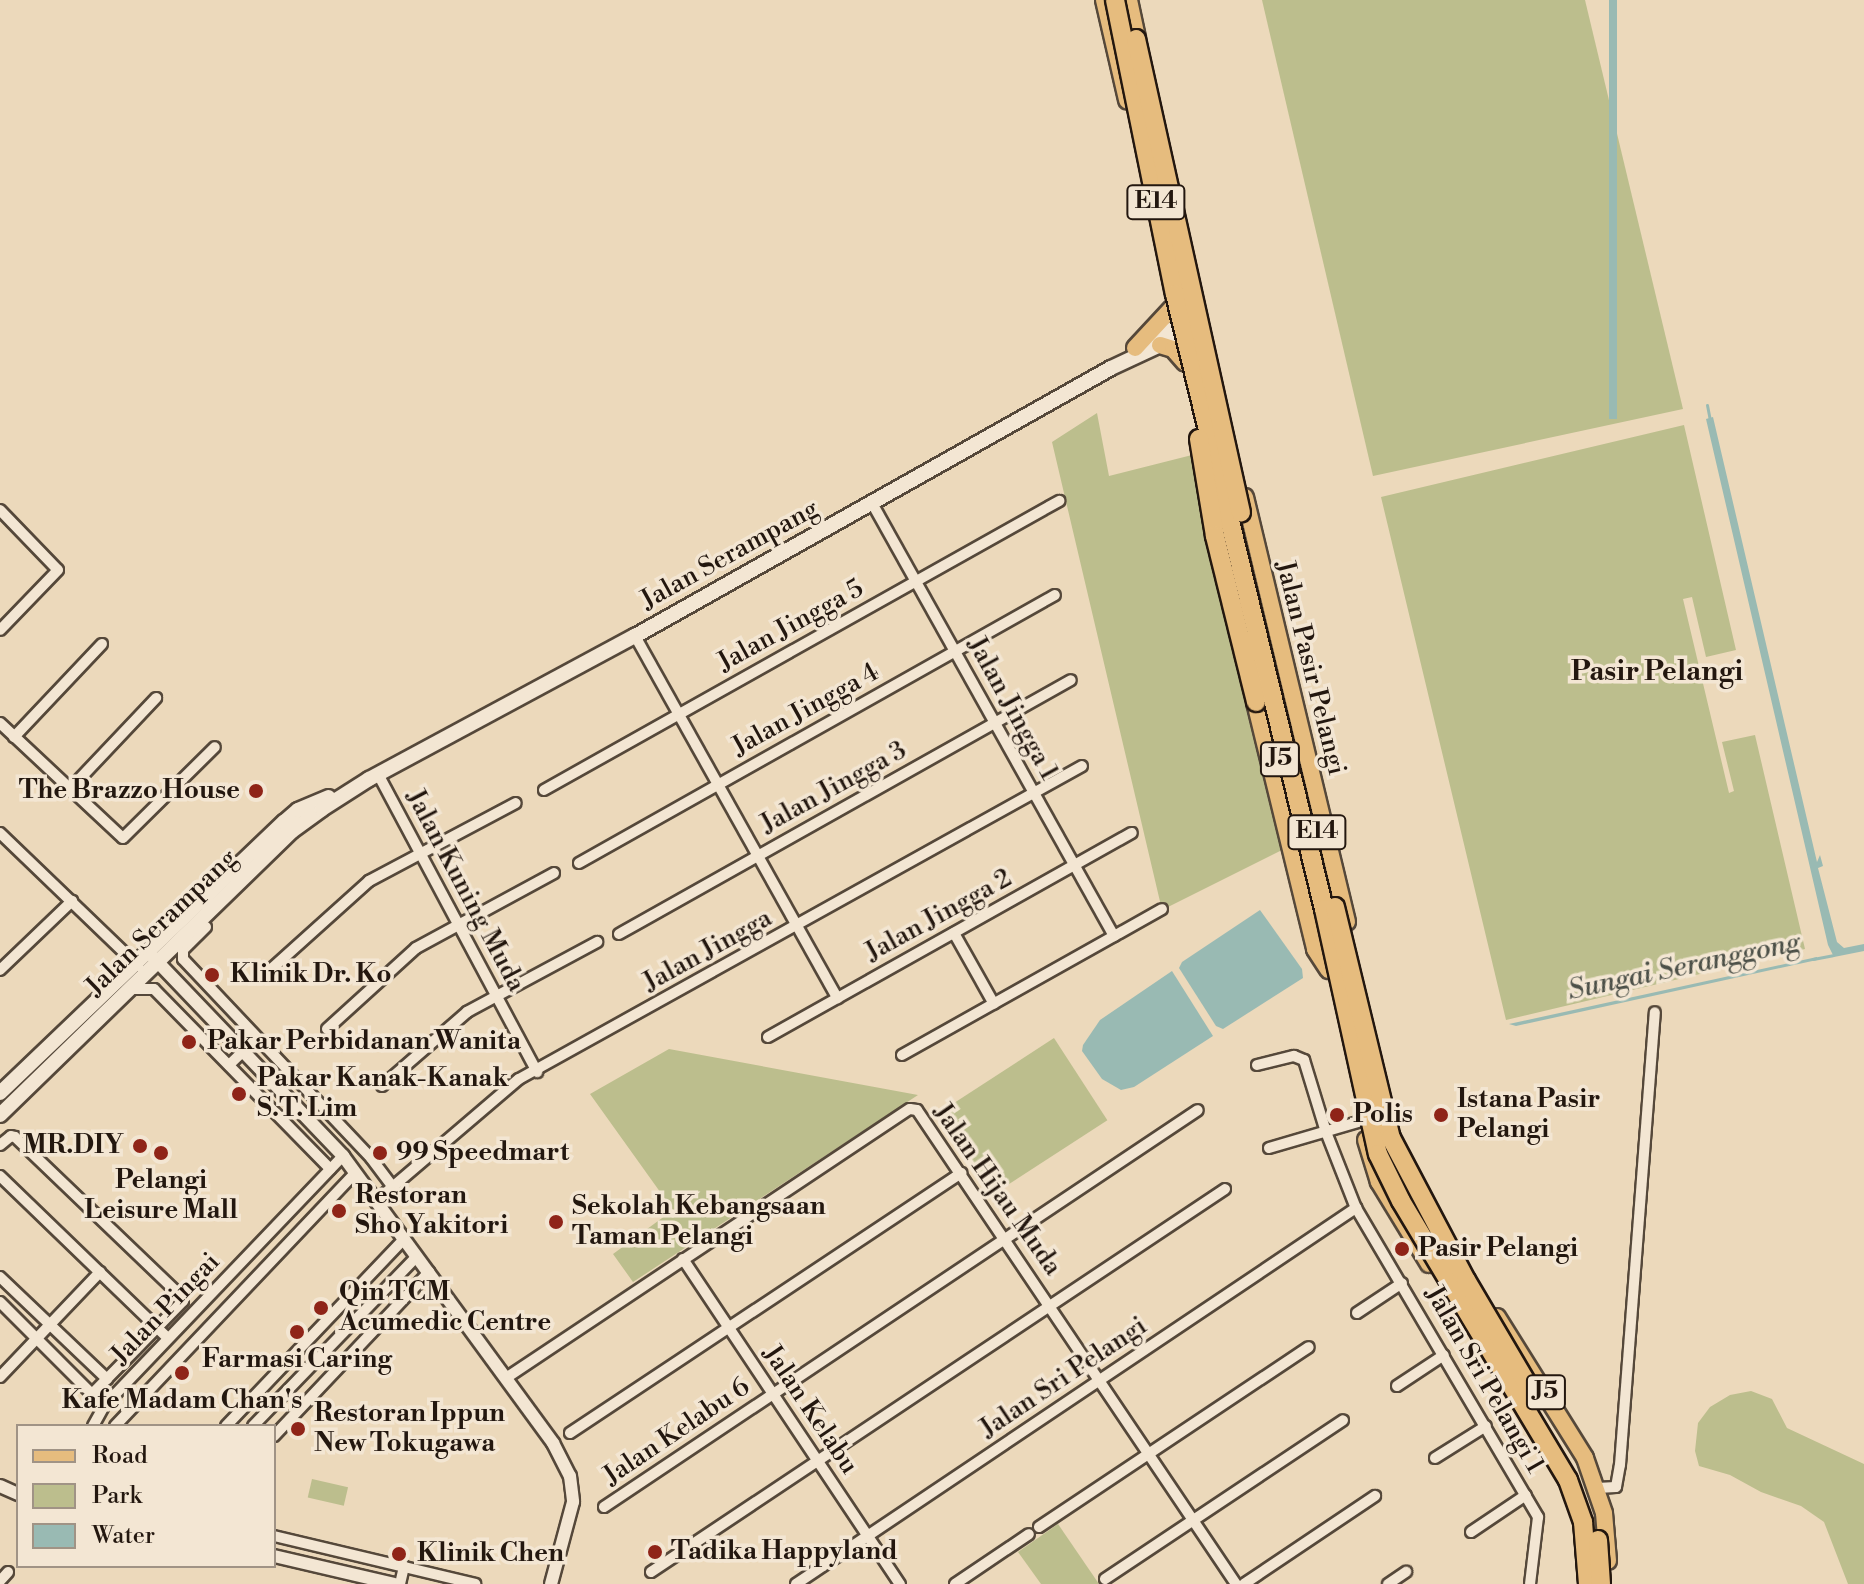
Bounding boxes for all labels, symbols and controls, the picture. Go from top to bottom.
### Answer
road number: E14 [1126,182,1186,222]
street label: Jalan Serampang [636,493,824,617]
street label: Jalan Pasir Pelangi [1268,558,1352,778]
street label: Jalan Jingga 5 [713,573,869,679]
street label: Jalan Jingga 1 [960,632,1064,786]
district label: Pasir Pelangi [1571,655,1743,689]
street label: Jalan Jingga 4 [727,657,885,763]
street label: Jalan Jingga 3 [756,735,912,841]
road number: J5 [1258,739,1302,779]
place label: The Brazzo House [19,775,240,807]
marker: The Brazzo House [247,782,265,800]
street label: Jalan Kuning Muda [399,785,531,997]
road number: E14 [1287,812,1347,852]
street label: Jalan Serampang [80,843,244,1003]
street label: Jalan Jingga 2 [861,863,1017,969]
street label: Jalan Jingga [638,903,778,999]
water label: Sungai Seranggong [1565,926,1803,1008]
place label: Klinik Dr. Ko [230,959,392,991]
marker: Klinik Dr. Ko [201,964,223,986]
place label: Pakar Perbidanan Wanita [207,1026,521,1058]
marker: Pakar Perbidanan Wanita [178,1031,200,1053]
place label: Pakar Kanak-Kanak S.T. Lim [257,1063,508,1124]
marker: Pakar Kanak-Kanak S.T. Lim [228,1083,250,1105]
place label: Istana Pasir Pelangi [1457,1084,1600,1146]
street label: Jalan Hijau Muda [926,1098,1068,1282]
place label: Polis [1353,1099,1413,1131]
marker: Polis [1328,1106,1346,1124]
marker: Istana Pasir Pelangi [1432,1106,1450,1124]
place label: MR.DIY [23,1130,124,1162]
marker: MR.DIY [131,1137,149,1155]
place label: 99 Speedmart [396,1137,569,1169]
marker: Pelangi Leisure Mall [152,1144,170,1162]
marker: 99 Speedmart [371,1144,389,1162]
place label: Pelangi Leisure Mall [84,1165,238,1226]
place label: Restoran Sho Yakitori [355,1180,508,1242]
place label: Sekolah Kebangsaan Taman Pelangi [572,1191,826,1252]
marker: Restoran Sho Yakitori [330,1202,348,1220]
marker: Sekolah Kebangsaan Taman Pelangi [547,1213,565,1231]
place label: Pasir Pelangi [1418,1233,1578,1265]
marker: Pasir Pelangi [1393,1240,1411,1258]
street label: Jalan Pingai [105,1247,227,1371]
place label: Qin TCM Acumedic Centre [339,1277,551,1338]
street label: Jalan Sri Pelangi 1 [1418,1281,1550,1479]
marker: Qin TCM Acumedic Centre [310,1297,332,1319]
street label: Jalan Sri Pelangi [975,1311,1153,1445]
marker: Farmasi Caring [288,1323,306,1341]
street label: Jalan Kelabu [756,1340,864,1480]
place label: Farmasi Caring [202,1344,392,1376]
marker: Kafe Madam Chan's [173,1364,191,1382]
street label: Jalan Kelabu 6 [598,1372,756,1492]
road number: J5 [1524,1372,1568,1412]
place label: Kafe Madam Chan's [61,1385,303,1417]
place label: Restoran Ippun New Tokugawa [314,1398,505,1460]
marker: Restoran Ippun New Tokugawa [289,1420,307,1438]
legend [16,1424,276,1568]
text: Road [92,1441,148,1471]
text: Park [92,1481,142,1511]
text: Water [92,1521,155,1551]
place label: Tadika Happyland [671,1536,898,1568]
place label: Klinik Chen [417,1538,564,1570]
marker: Klinik Chen [388,1543,410,1565]
marker: Tadika Happyland [646,1543,664,1561]

